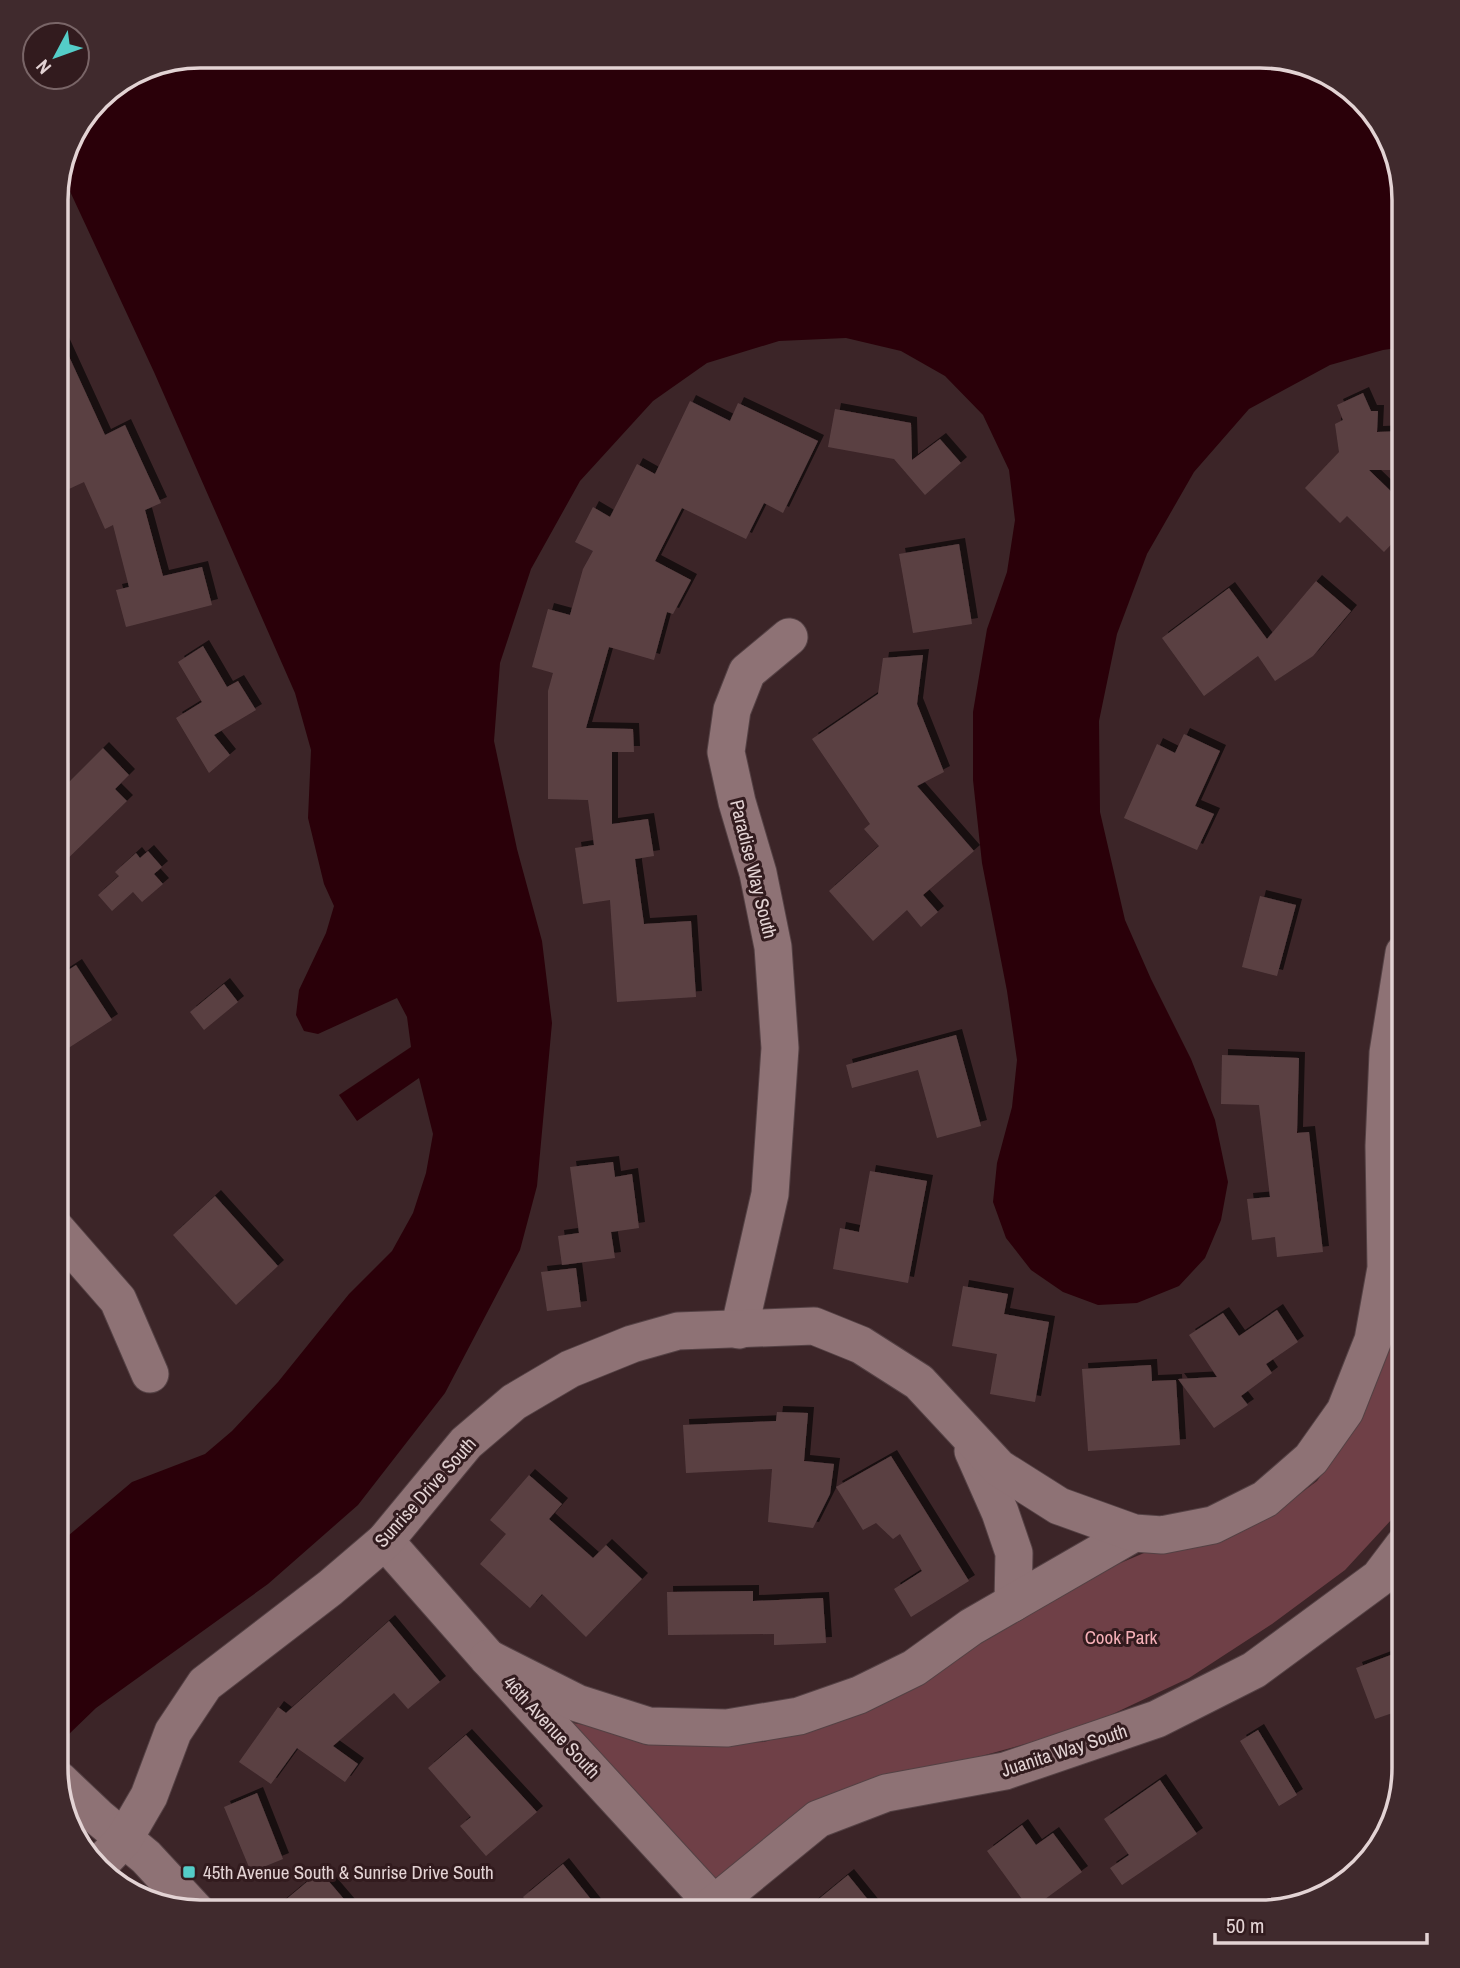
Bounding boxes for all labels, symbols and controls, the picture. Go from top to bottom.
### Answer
north arrow [21,21,91,91]
text: N [30,54,57,80]
street label: Paradise Way South [724,797,784,941]
street label: Sunrise Drive South [368,1431,482,1553]
park label: Cook Park [1085,1624,1158,1650]
street label: 46th Avenue South [498,1670,606,1784]
street label: Juanita Way South [998,1717,1130,1783]
place label: 45th Avenue South & Sunrise Drive South [203,1859,494,1885]
marker: 45th Avenue South & Sunrise Drive South [181,1864,197,1880]
scale bar [1215,1902,1427,1946]
text: 50 m [1226,1911,1264,1940]

